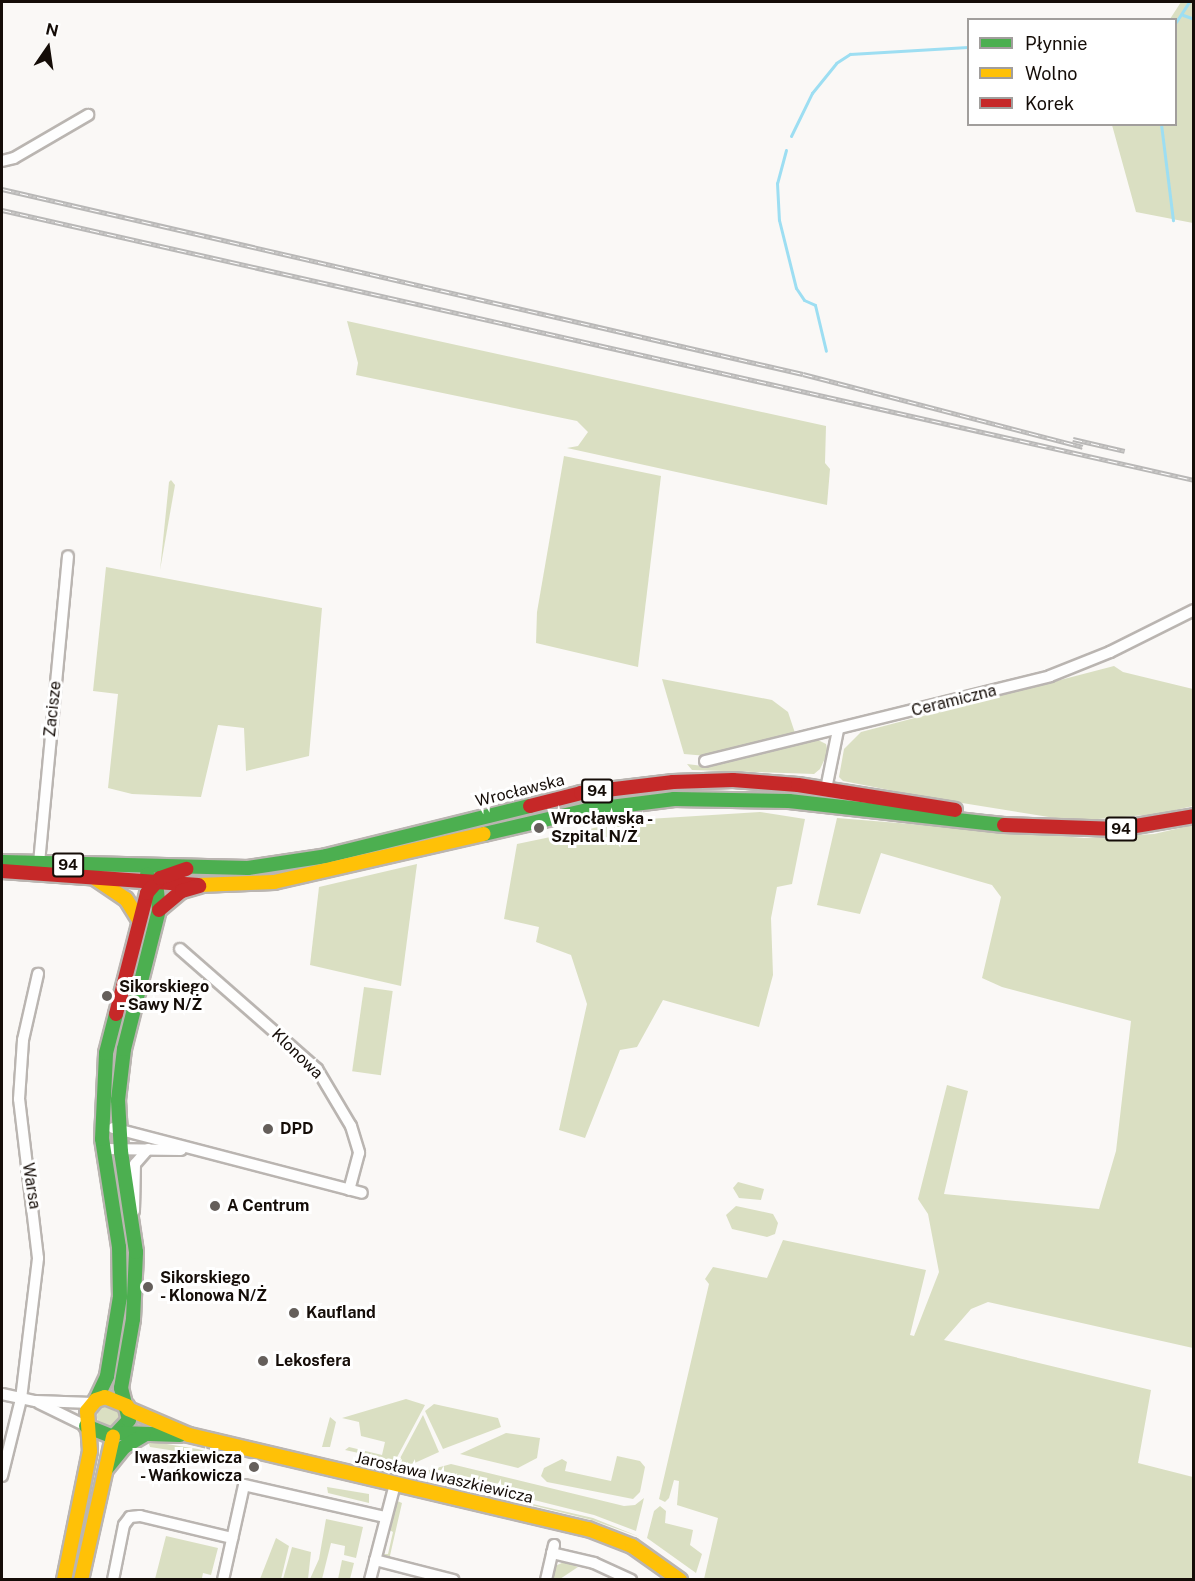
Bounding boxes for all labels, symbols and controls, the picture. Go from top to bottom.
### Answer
north arrow [18,18,78,78]
legend [967,18,1177,126]
text: N [44,19,60,41]
text: Płynnie [1025,33,1088,54]
text: Wolno [1025,63,1077,84]
text: Korek [1025,93,1074,114]
street label: Zacisze [41,680,65,738]
street label: Ceramiczna [910,681,998,721]
street label: Wrocławska [474,771,566,811]
road number: 94 [580,779,614,803]
place label: Wrocławska - Szpital N/Ż [551,809,654,847]
road number: 94 [1104,817,1138,841]
marker: Wrocławska - Szpital N/Ż [532,821,546,835]
road number: 94 [52,853,84,877]
place label: Sikorskiego - Sawy N/Ż [119,977,209,1015]
marker: Sikorskiego - Sawy N/Ż [100,989,114,1003]
street label: Klonowa [267,1025,327,1083]
place label: DPD [280,1119,313,1139]
marker: DPD [261,1122,275,1136]
street label: Warsa [18,1161,44,1211]
place label: A Centrum [227,1196,309,1216]
marker: A Centrum [208,1199,222,1213]
place label: Sikorskiego - Klonowa N/Ż [160,1268,268,1306]
marker: Sikorskiego - Klonowa N/Ż [141,1280,155,1294]
place label: Kaufland [306,1303,376,1323]
marker: Kaufland [287,1306,301,1320]
place label: Lekosfera [275,1351,351,1371]
marker: Lekosfera [256,1354,270,1368]
place label: Iwaszkiewicza - Wańkowicza [134,1448,242,1486]
street label: Jarosława Iwaszkiewicza [353,1448,535,1508]
marker: Iwaszkiewicza - Wańkowicza [247,1460,261,1474]

